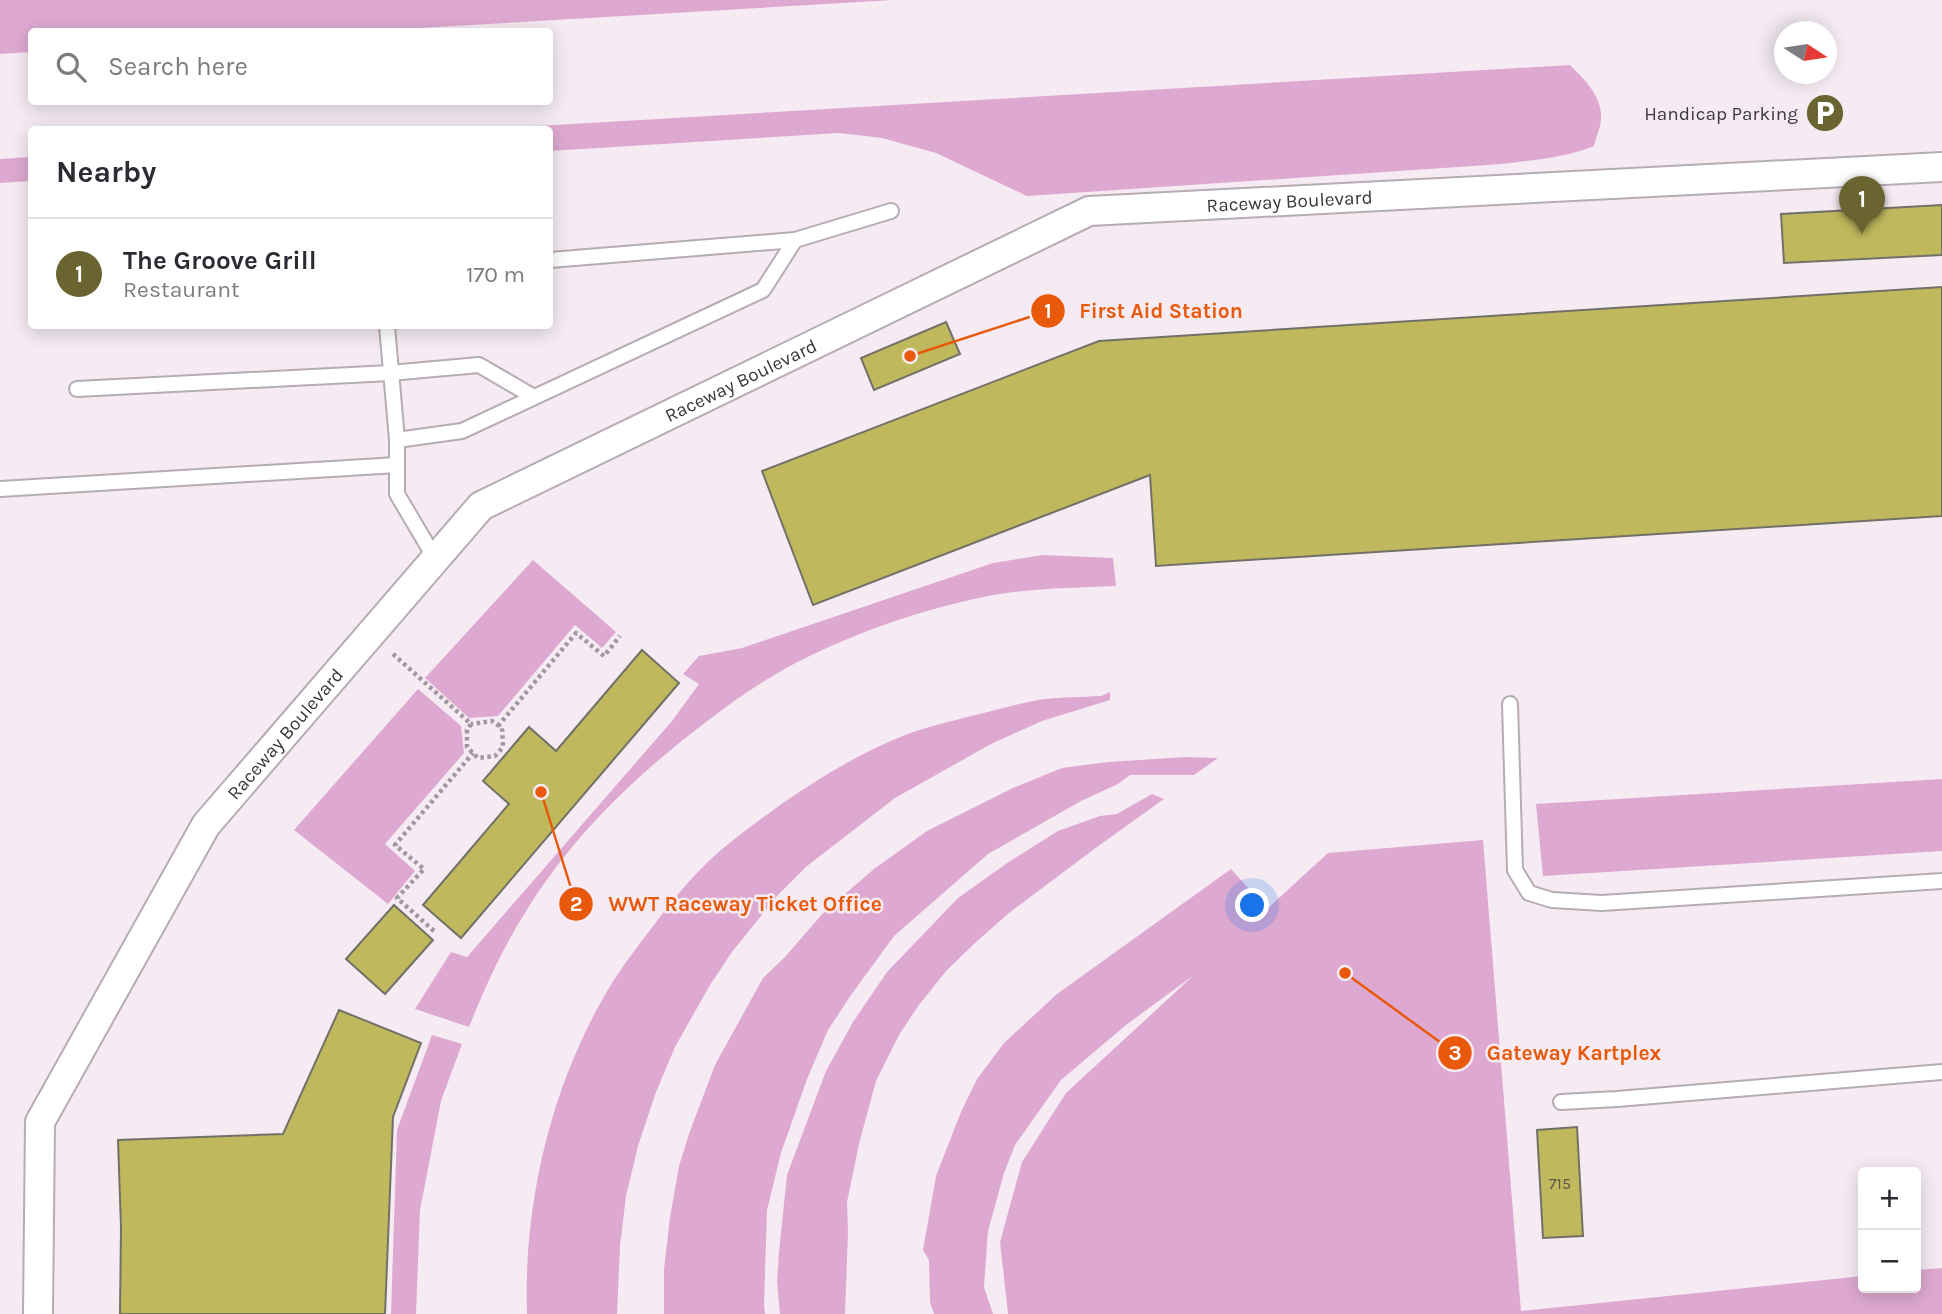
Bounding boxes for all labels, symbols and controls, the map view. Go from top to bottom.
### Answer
north arrow [1774,21,1837,84]
search box [28,28,553,105]
icon: search [52,48,90,86]
text: Search here [108,51,248,82]
parking icon: Handicap Parking [1804,92,1846,134]
place label: Handicap Parking [1644,103,1798,125]
text: Nearby [56,154,156,190]
pin: 1 [1839,176,1885,234]
street label: Raceway Boulevard [1206,186,1373,217]
text: The Groove Grill [123,245,317,276]
text: 1 [75,261,83,288]
text: 170 m [466,261,525,288]
text: Restaurant [123,276,240,303]
callout: First Aid Station [1031,290,1257,332]
text: 1 [1044,299,1052,323]
text: First Aid Station [1079,299,1243,323]
street label: Raceway Boulevard [661,335,821,427]
street label: Raceway Boulevard [223,664,348,804]
callout: WWT Raceway Ticket Office [559,883,896,925]
your location [1235,888,1269,922]
text: 2 [570,892,582,916]
text: WWT Raceway Ticket Office [608,892,882,916]
callout: Gateway Kartplex [1438,1032,1675,1074]
text: 3 [1448,1041,1462,1065]
text: Gateway Kartplex [1487,1041,1662,1065]
map controls [1858,1167,1921,1293]
button: + [1858,1167,1921,1230]
house number: 715 [1549,1174,1571,1193]
button: − [1858,1230,1921,1293]

